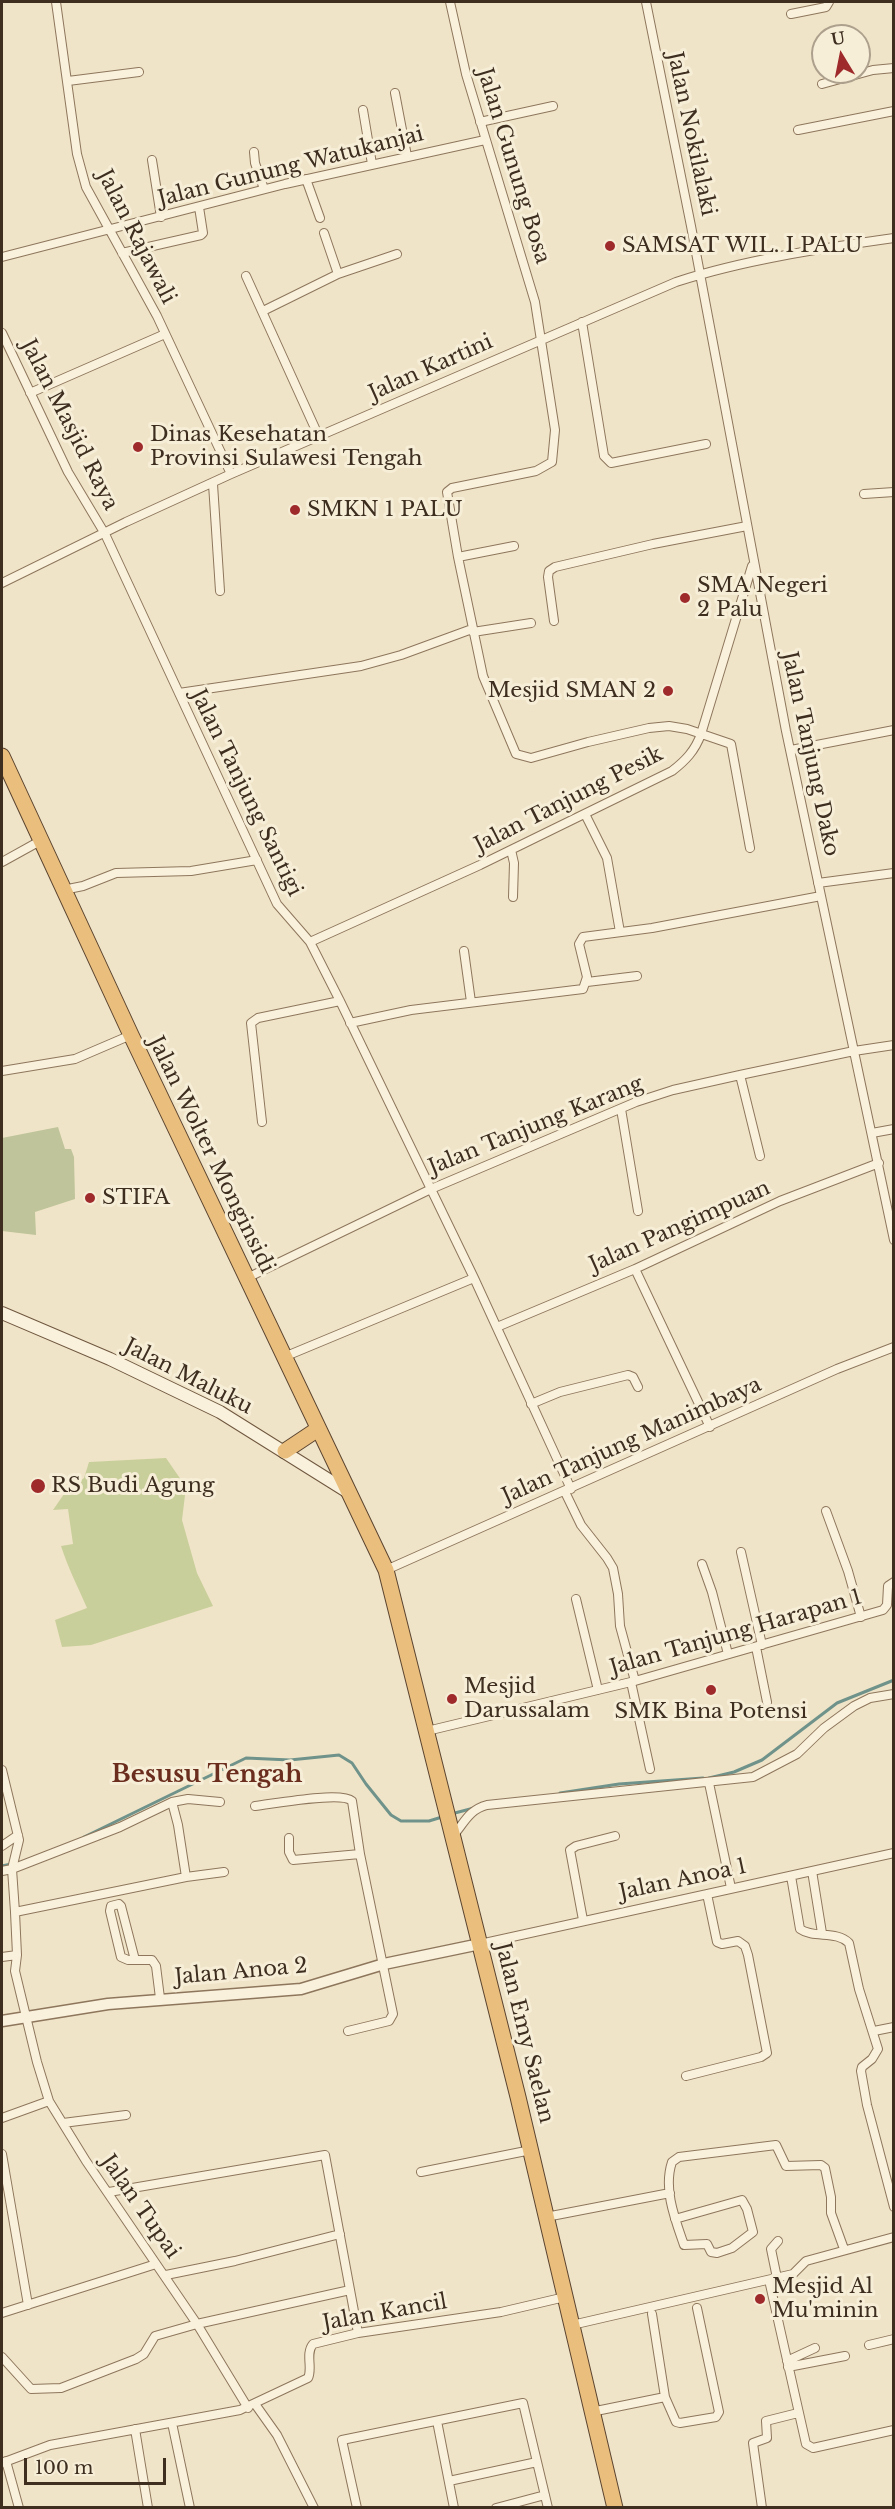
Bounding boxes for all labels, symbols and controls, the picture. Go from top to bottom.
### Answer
north arrow [811,24,871,84]
text: U [830,27,847,49]
street label: Jalan Nokilalaki [661,50,721,218]
street label: Jalan Gunung Bosa [471,65,555,267]
street label: Jalan Gunung Watukanjai [156,122,426,212]
street label: Jalan Rajawali [91,166,181,308]
place label: SAMSAT WIL. I PALU [622,233,863,259]
marker: SAMSAT WIL. I PALU [603,239,617,253]
street label: Jalan Kartini [365,329,497,407]
street label: Jalan Masjid Raya [15,335,123,515]
place label: Dinas Kesehatan Provinsi Sulawesi Tengah [150,422,422,472]
marker: Dinas Kesehatan Provinsi Sulawesi Tengah [131,440,145,454]
place label: SMKN 1 PALU [307,497,463,523]
marker: SMKN 1 PALU [288,503,302,517]
place label: SMA Negeri 2 Palu [697,573,828,623]
marker: SMA Negeri 2 Palu [678,591,692,605]
street label: Jalan Tanjung Dako [776,649,844,859]
place label: Mesjid SMAN 2 [488,678,656,704]
marker: Mesjid SMAN 2 [661,684,675,698]
street label: Jalan Tanjung Santigi [185,685,307,901]
street label: Jalan Tanjung Pesik [471,742,667,858]
street label: Jalan Wolter Monginsidi [143,1032,279,1278]
street label: Jalan Tanjung Karang [425,1071,647,1181]
street label: Jalan Pangimpuan [586,1176,774,1278]
place label: STIFA [102,1185,170,1211]
marker: STIFA [83,1191,97,1205]
street label: Jalan Maluku [120,1334,256,1420]
street label: Jalan Tanjung Manimbaya [499,1372,765,1510]
place label: RS Budi Agung [51,1473,214,1499]
marker: RS Budi Agung [29,1477,47,1495]
street label: Jalan Tanjung Harapan 1 [607,1585,865,1681]
place label: Mesjid Darussalam [464,1674,590,1724]
marker: SMK Bina Potensi [704,1683,718,1697]
marker: Mesjid Darussalam [445,1692,459,1706]
place label: SMK Bina Potensi [615,1699,807,1725]
district label: Besusu Tengah [112,1761,302,1789]
street label: Jalan Anoa 1 [617,1854,749,1906]
street label: Jalan Emy Saelan [489,1940,559,2126]
street label: Jalan Anoa 2 [174,1954,308,1990]
street label: Jalan Tupai [95,2150,185,2264]
place label: Mesjid Al Mu'minin [772,2274,879,2324]
street label: Jalan Kancil [321,2290,449,2336]
marker: Mesjid Al Mu'minin [753,2292,767,2306]
scale bar [27,2446,170,2484]
text: 100 m [35,2457,93,2479]

